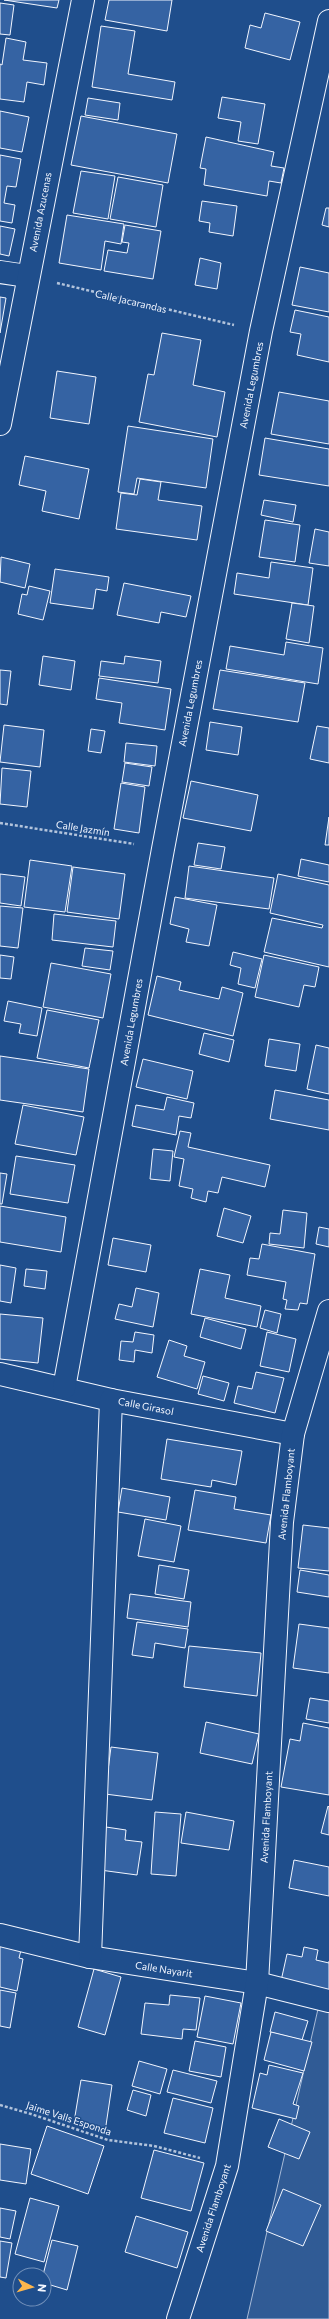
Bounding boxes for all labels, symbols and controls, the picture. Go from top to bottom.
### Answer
street label: Avenida Azucenas [26,171,54,253]
street label: Calle Jacarandas [94,287,168,315]
street label: Avenida Legumbres [237,340,265,429]
street label: Avenida Legumbres [176,658,204,747]
street label: Calle Jazmín [55,818,111,838]
street label: Avenida Legumbres [117,977,145,1067]
street label: Calle Girasol [117,1395,175,1417]
street label: Avenida Flamboyant [275,1448,297,1540]
street label: Avenida Flamboyant [258,1771,274,1863]
street label: Calle Nayarit [134,1959,194,1979]
street label: Jaime Valls Esponda [25,2099,113,2137]
street label: Avenida Flamboyant [193,2162,233,2254]
north arrow [12,2267,52,2307]
text: N [36,2283,49,2293]

